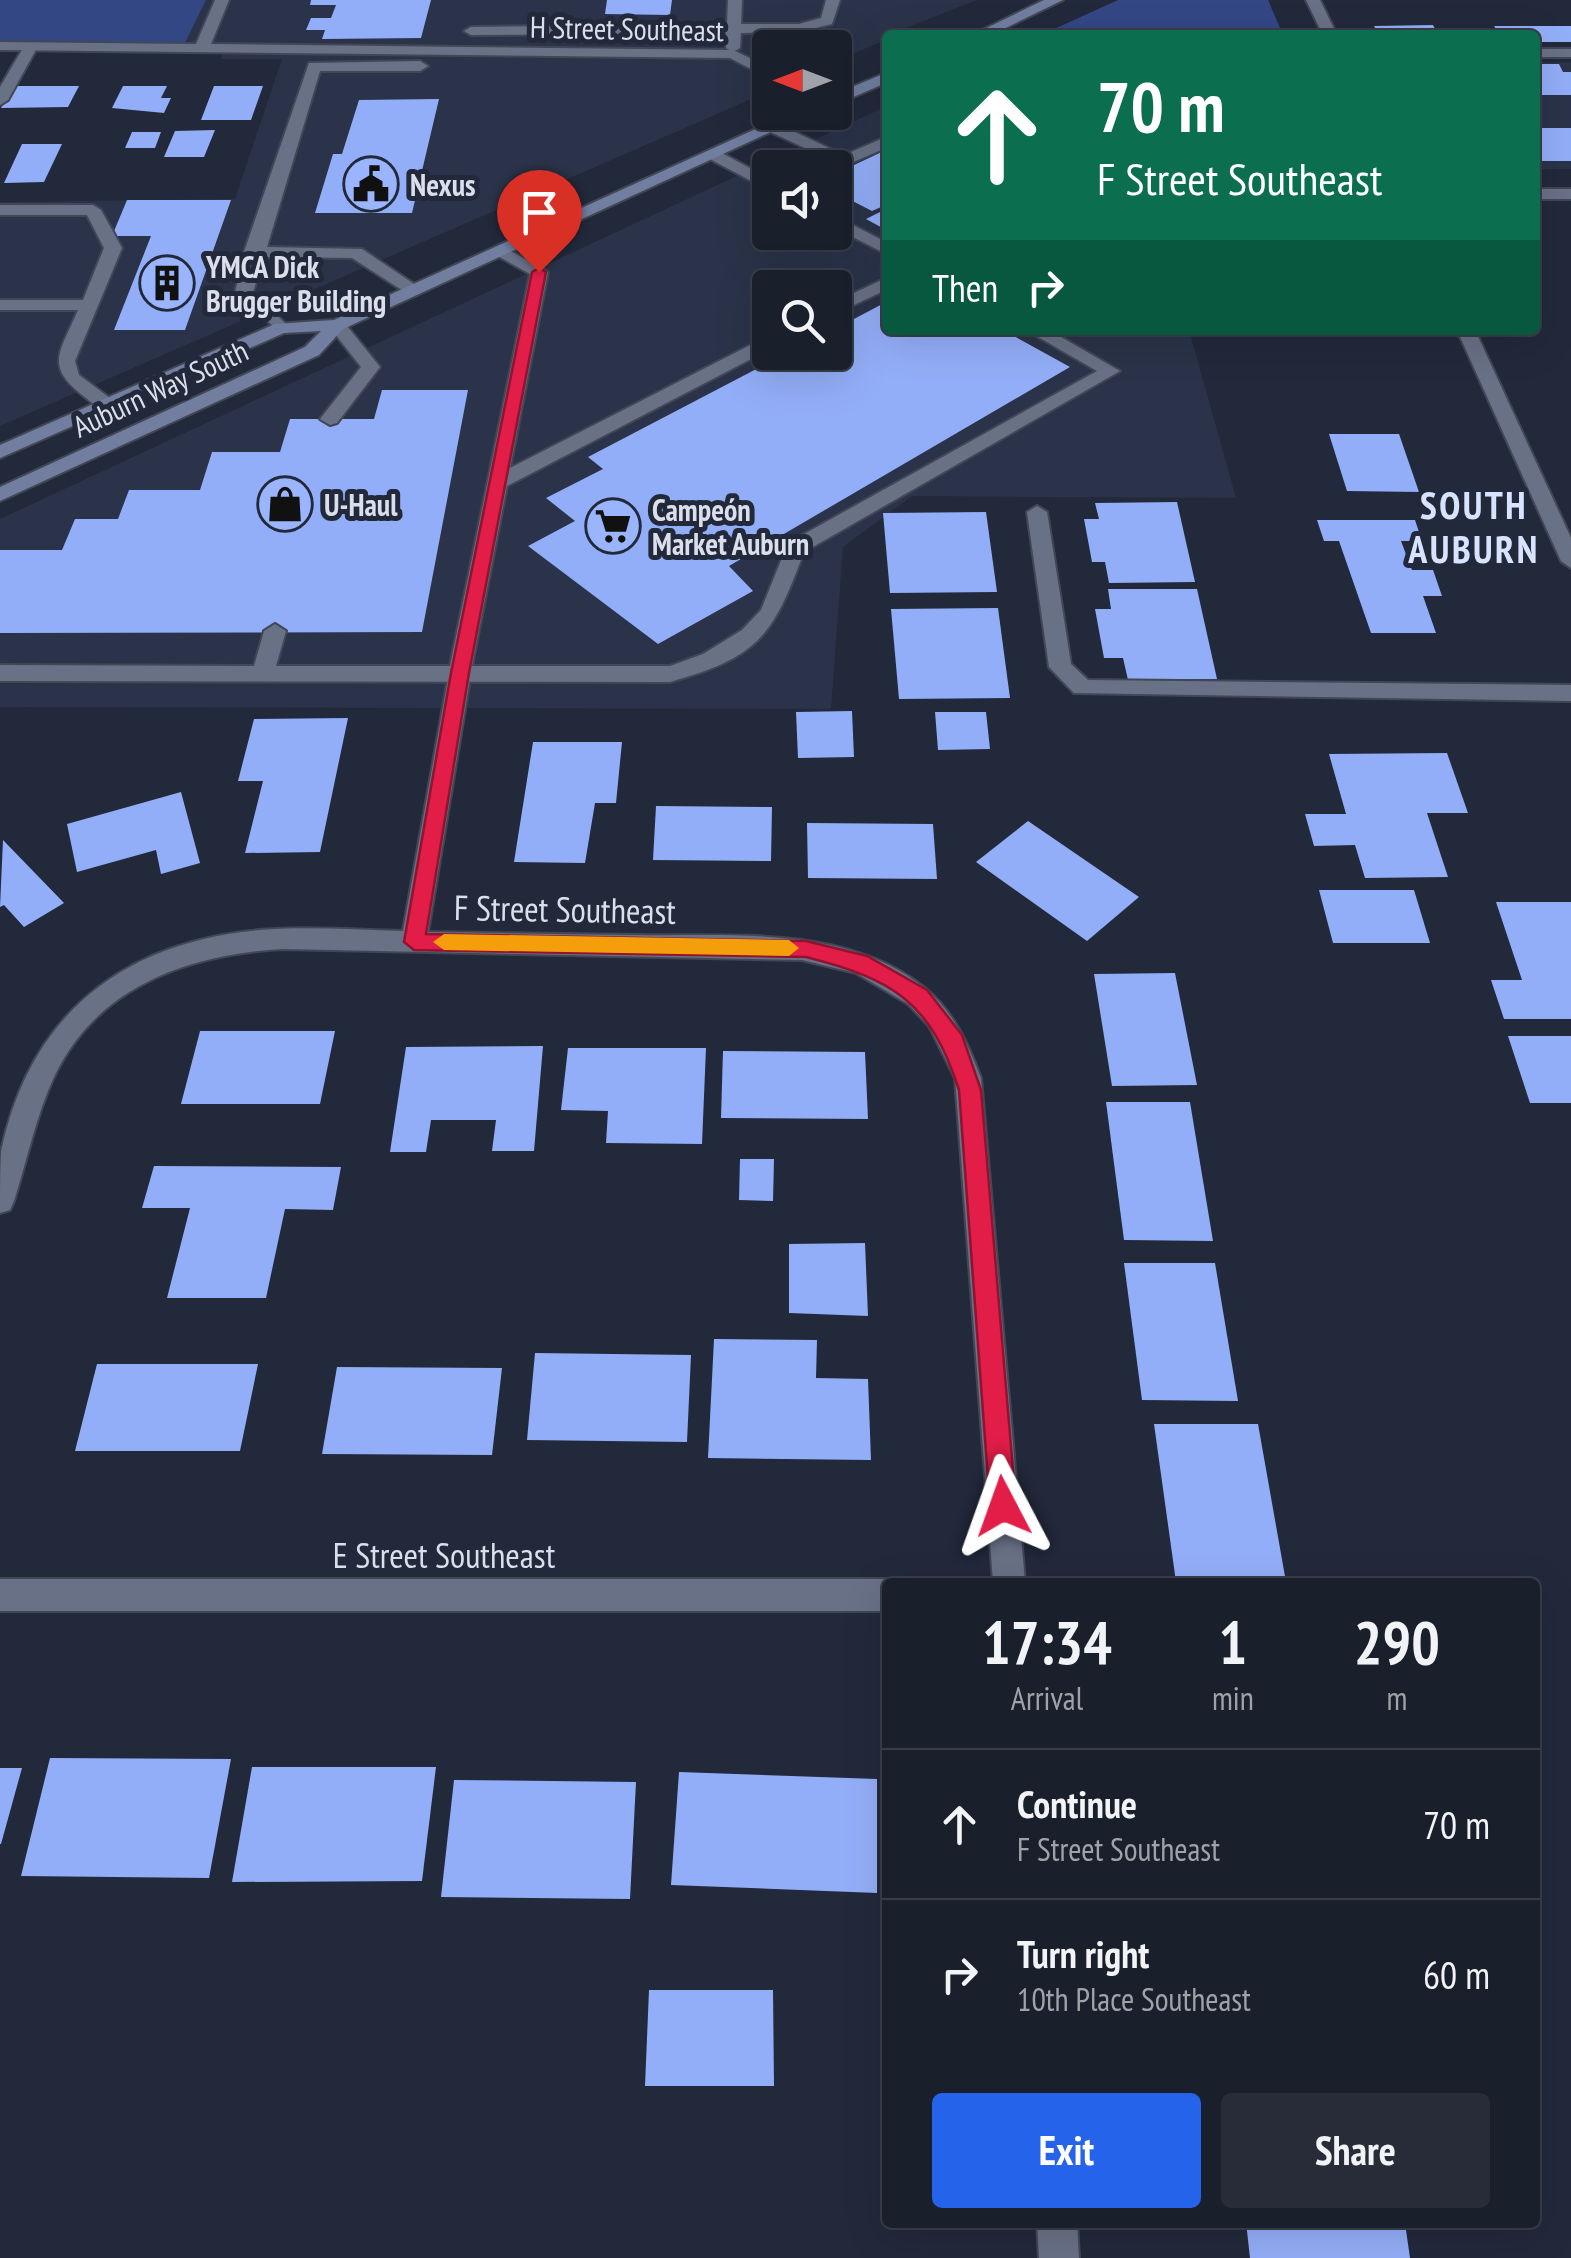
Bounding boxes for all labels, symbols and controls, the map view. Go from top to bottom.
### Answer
street label: H Street Southeast [530,7,725,49]
north arrow [752,30,852,130]
map controls [752,30,852,370]
text: 70 m [1097,61,1225,151]
icon: ahead [932,70,1062,200]
text: F Street Southeast [1097,149,1382,207]
button: sound [752,150,852,250]
public building icon: Nexus [341,154,401,214]
place label: Nexus [410,165,476,204]
pin [497,170,582,273]
icon: arrive [512,185,567,240]
place label: YMCA Dick Brugger Building [205,247,386,320]
building icon: YMCA Dick Brugger Building [137,253,197,313]
icon: right [1018,260,1073,315]
text: Then [932,263,998,312]
button: search [752,270,852,370]
street label: Auburn Way South [66,330,254,446]
shop icon: U-Haul [255,474,315,534]
district label: SOUTH AUBURN [1407,480,1540,573]
place label: U-Haul [324,485,398,524]
place label: Campeón Market Auburn [652,490,809,563]
supermarket icon: Campeón Market Auburn [583,496,643,556]
street label: F Street Southeast [454,884,677,934]
position arrow [951,1454,1055,1558]
street label: E Street Southeast [333,1532,556,1578]
text: 17:34 [982,1603,1112,1681]
text: 1 [1219,1603,1247,1681]
text: 290 [1354,1603,1440,1681]
text: Arrival [1011,1677,1083,1719]
text: min [1212,1677,1254,1719]
text: m [1386,1677,1407,1719]
text: Continue [1017,1779,1137,1828]
icon: ahead [932,1797,987,1852]
text: 70 m [1423,1800,1490,1849]
text: F Street Southeast [1017,1828,1220,1870]
text: Turn right [1017,1929,1149,1978]
icon: right [932,1947,987,2002]
text: 60 m [1423,1950,1490,1999]
text: 10th Place Southeast [1017,1978,1251,2020]
button: Exit [932,2093,1201,2208]
button: Share [1221,2093,1490,2208]

